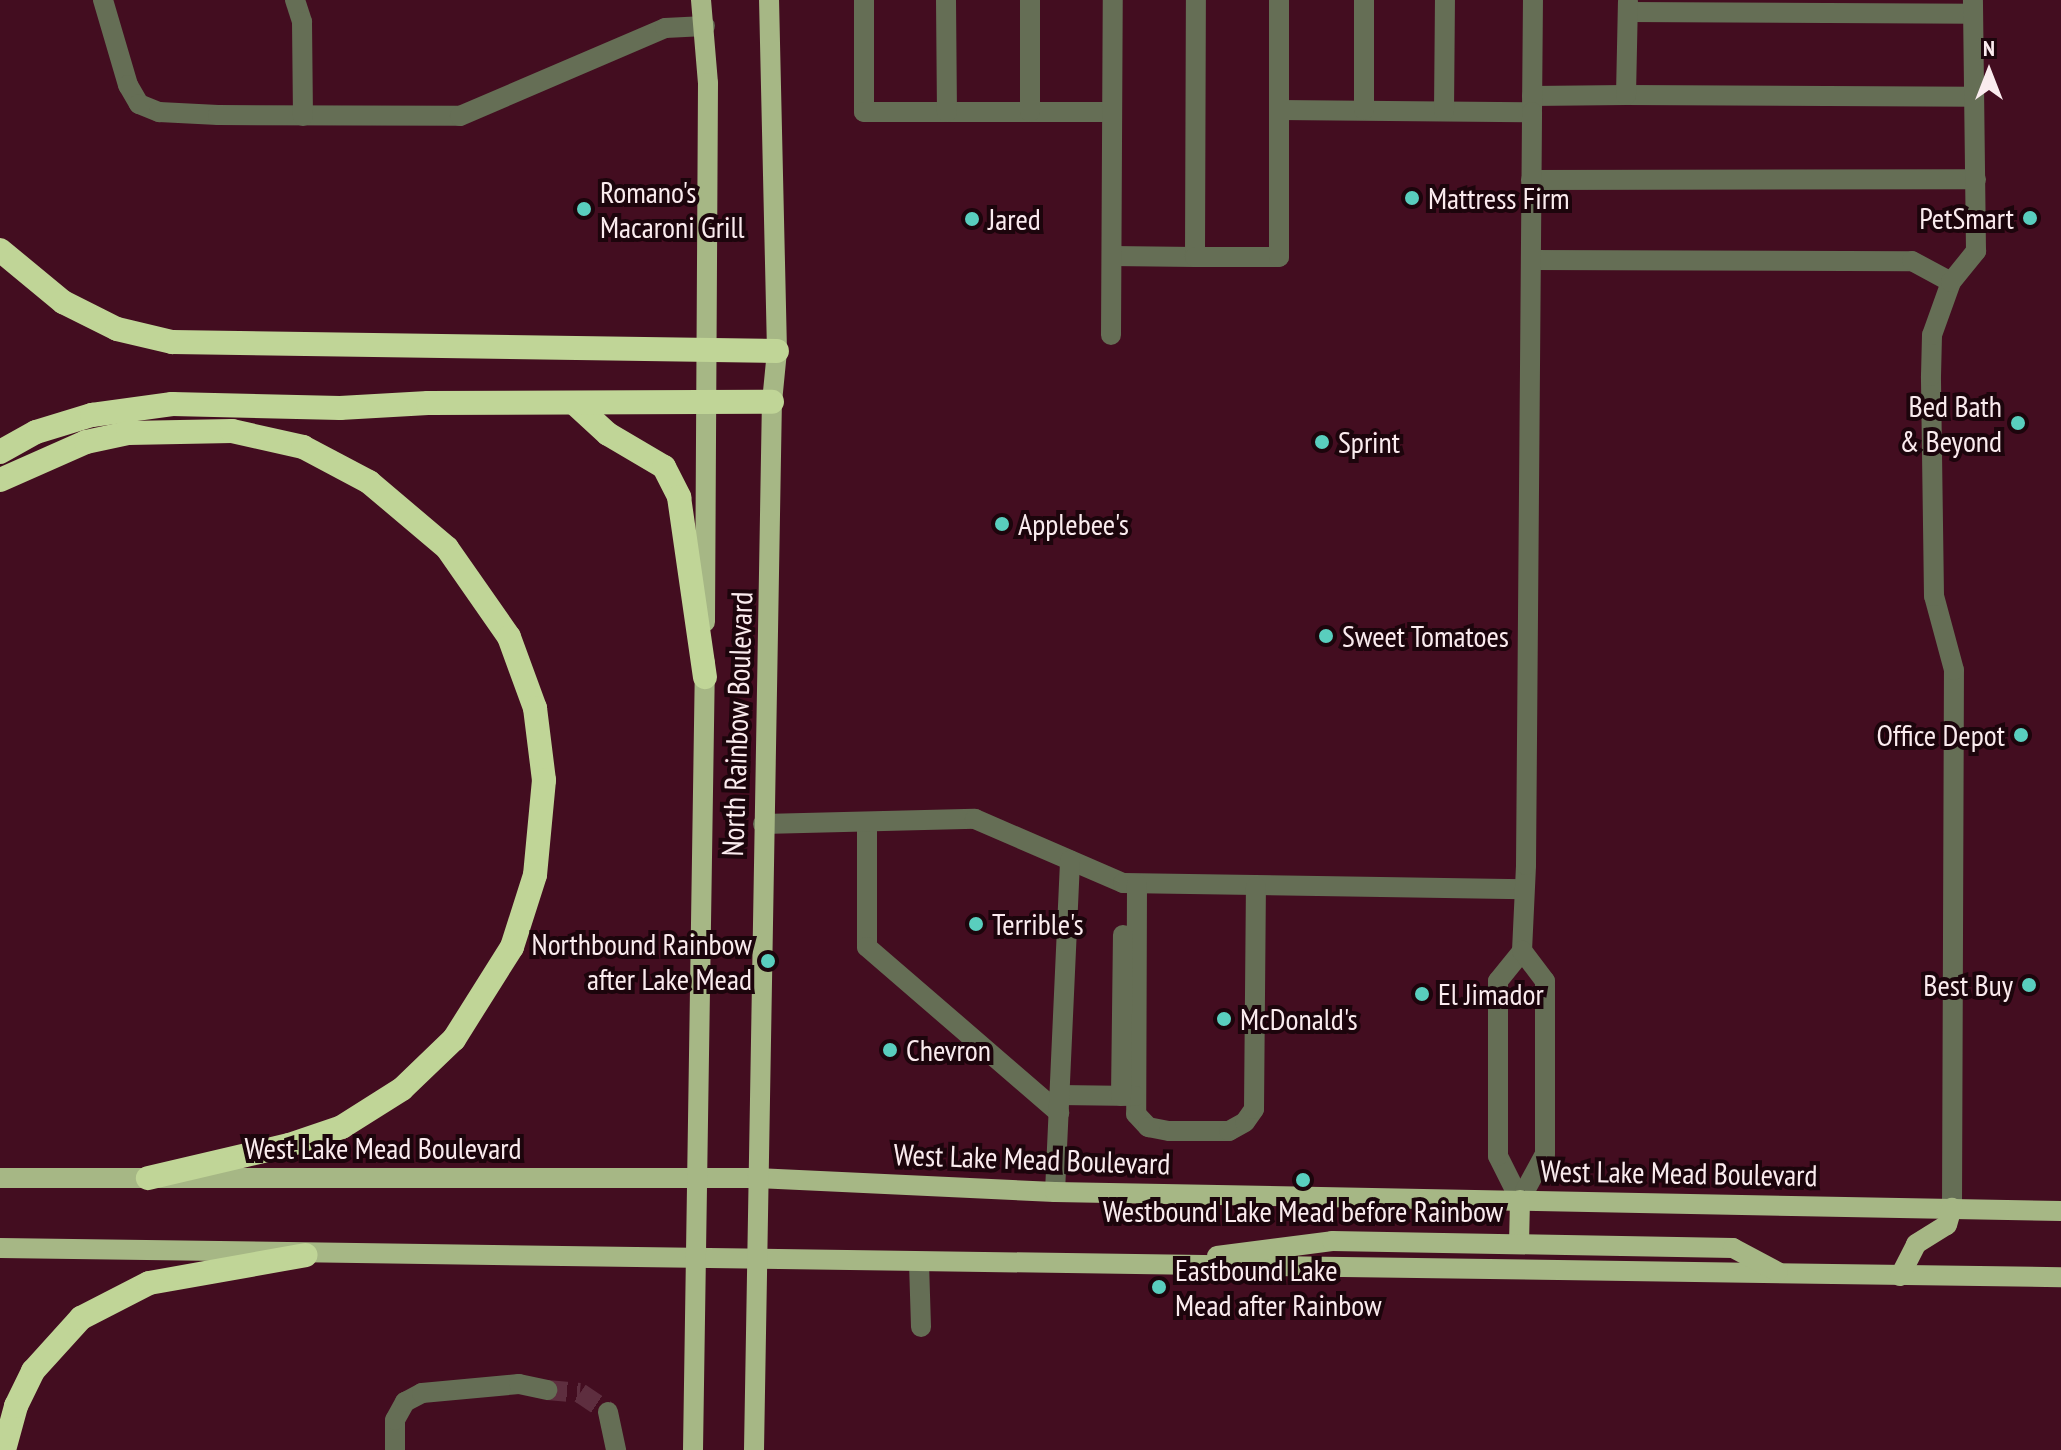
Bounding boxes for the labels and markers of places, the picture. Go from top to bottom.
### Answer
place label: Romano's Macaroni Grill [600,174,744,244]
place label: Mattress Firm [1428,180,1570,216]
marker: Mattress Firm [1403,189,1421,207]
marker: Romano's Macaroni Grill [575,200,593,218]
place label: PetSmart [1919,200,2014,236]
place label: Jared [988,201,1041,237]
marker: PetSmart [2021,209,2039,227]
marker: Jared [963,210,981,228]
place label: Bed Bath & Beyond [1900,388,2002,458]
marker: Bed Bath & Beyond [2009,414,2027,432]
place label: Sprint [1338,424,1400,460]
marker: Sprint [1313,433,1331,451]
place label: Applebee's [1018,506,1129,542]
marker: Applebee's [993,515,1011,533]
place label: Sweet Tomatoes [1342,618,1510,654]
marker: Sweet Tomatoes [1317,627,1335,645]
place label: Office Depot [1876,717,2005,753]
marker: Office Depot [2012,726,2030,744]
place label: Terrible's [992,906,1084,942]
marker: Terrible's [967,915,985,933]
place label: Northbound Rainbow after Lake Mead [532,926,752,996]
marker: Northbound Rainbow after Lake Mead [759,952,777,970]
place label: Best Buy [1923,967,2013,1003]
place label: El Jimador [1438,976,1544,1012]
marker: Best Buy [2020,976,2038,994]
marker: El Jimador [1413,985,1431,1003]
place label: McDonald's [1240,1001,1358,1037]
marker: McDonald's [1215,1010,1233,1028]
place label: Chevron [906,1032,991,1068]
marker: Chevron [881,1041,899,1059]
marker: Westbound Lake Mead before Rainbow [1294,1171,1312,1189]
place label: Westbound Lake Mead before Rainbow [1103,1193,1503,1229]
place label: Eastbound Lake Mead after Rainbow [1175,1252,1382,1322]
marker: Eastbound Lake Mead after Rainbow [1150,1278,1168,1296]

